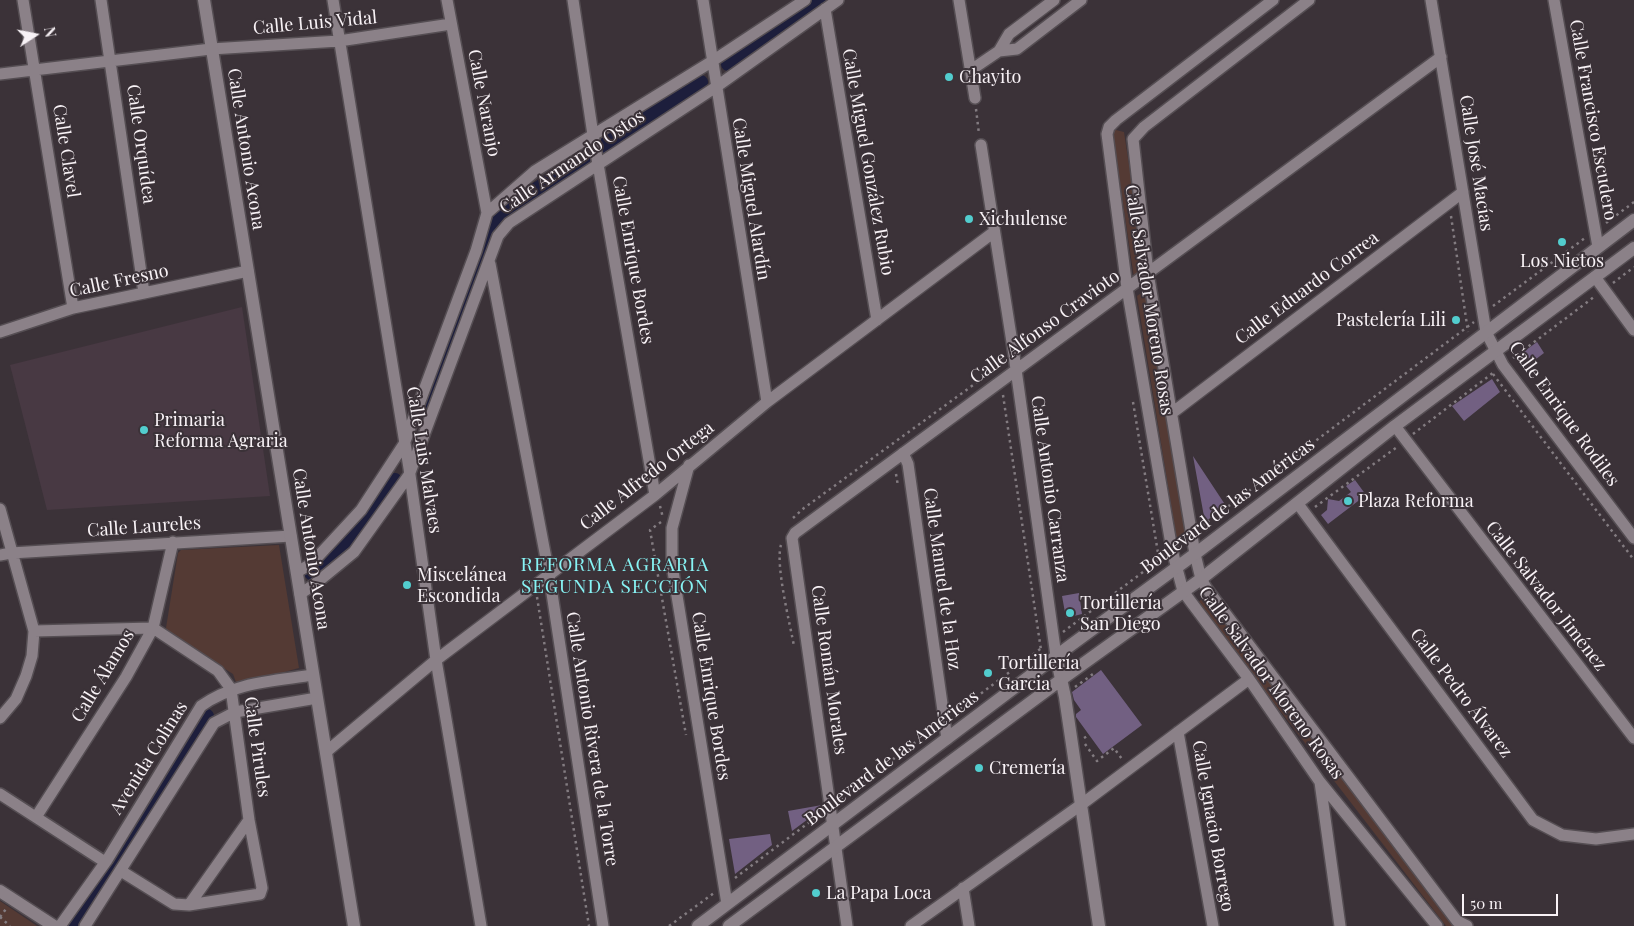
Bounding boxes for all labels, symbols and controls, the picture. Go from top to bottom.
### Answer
street label: Calle Luis Vidal [252,7,378,39]
north arrow [10,10,60,60]
street label: Calle Francisco Escudero [1565,18,1621,222]
text: N [40,25,61,39]
street label: Calle Miguel González Rubio [837,47,899,277]
street label: Calle Naranjo [463,48,505,158]
place label: Chayito [959,66,1021,88]
street label: Calle Antonio Acona [223,67,269,231]
marker: Chayito [943,71,955,83]
street label: Calle Orquídea [122,83,160,205]
street label: Calle José Macías [1455,93,1497,233]
street label: Calle Clavel [48,103,84,199]
street label: Calle Armando Ostos [495,105,649,219]
street label: Calle Miguel Alardín [727,116,775,282]
street label: Calle Enrique Bordes [608,174,658,346]
street label: Calle Salvador Moreno Rosas [1120,183,1178,417]
place label: Xichulense [979,208,1067,230]
marker: Xichulense [963,213,975,225]
street label: Calle Eduardo Correa [1231,227,1383,349]
marker: Los Nietos [1556,236,1568,248]
place label: Los Nietos [1520,250,1604,272]
street label: Calle Fresno [67,260,171,302]
street label: Calle Alfonso Cravioto [966,265,1124,389]
place label: Pastelería Lili [1336,309,1446,331]
marker: Pastelería Lili [1450,314,1462,326]
street label: Calle Enrique Rodiles [1504,337,1624,491]
street label: Calle Luis Malvaes [402,385,446,535]
street label: Calle Antonio Carranza [1026,394,1074,584]
place label: Primaria Reforma Agraria [154,409,288,452]
street label: Calle Alfredo Ortega [576,417,718,535]
marker: Primaria Reforma Agraria [138,424,150,436]
street label: Boulevard de las Américas [1137,434,1319,578]
street label: Calle Antonio Acona [288,467,334,631]
street label: Calle Manuel de la Hoz [919,486,965,672]
place label: Plaza Reforma [1358,490,1474,512]
marker: Plaza Reforma [1342,495,1354,507]
street label: Calle Laureles [86,512,202,542]
street label: Calle Salvador Jiménez [1481,517,1611,675]
district label: REFORMA AGRARIA SEGUNDA SECCIÓN [519,554,711,598]
place label: Miscelánea Escondida [417,564,507,606]
marker: Miscelánea Escondida [401,579,413,591]
street label: Calle Salvador Moreno Rosas [1194,582,1348,784]
street label: Calle Román Morales [806,584,852,756]
place label: Tortillería San Diego [1080,592,1161,634]
marker: Tortillería San Diego [1064,607,1076,619]
street label: Calle Antonio Rivera de la Torre [561,610,623,868]
street label: Calle Enrique Bordes [687,610,735,782]
street label: Calle Pedro Álvarez [1405,624,1517,762]
street label: Calle Álamos [67,626,139,726]
place label: Tortillería Garcia [998,652,1079,694]
marker: Tortillería Garcia [982,667,994,679]
street label: Boulevard de las Américas [801,686,983,830]
street label: Calle Pirules [239,695,275,799]
street label: Avenida Colinas [106,697,192,819]
street label: Calle Ignacio Borrego [1187,739,1239,913]
place label: Cremería [989,757,1065,779]
marker: Cremería [973,762,985,774]
place label: La Papa Loca [826,882,931,904]
scale bar [1464,884,1560,916]
marker: La Papa Loca [810,887,822,899]
text: 50 m [1470,893,1502,913]

